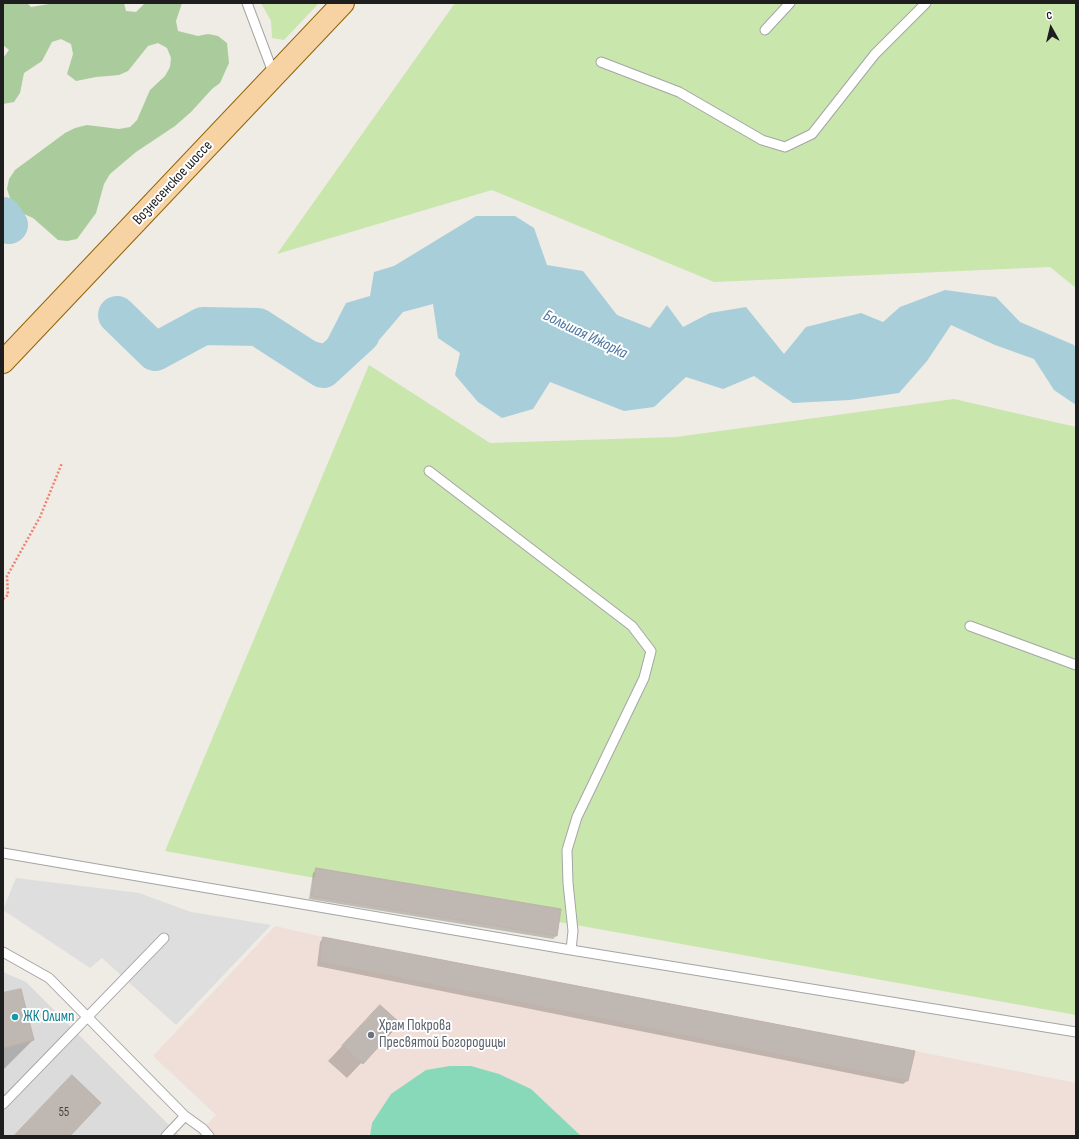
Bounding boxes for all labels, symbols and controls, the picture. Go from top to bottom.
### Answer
north arrow [1031,8,1071,48]
text: С [1046,9,1053,22]
street label: Вознесенское шоссе [129,137,217,229]
water label: Большая Ижорка [540,306,630,364]
place label: ЖК Олимп [23,1008,74,1026]
marker: ЖК Олимп [10,1012,20,1022]
place label: Храм Покрова Пресвятой Богородицы [379,1017,506,1052]
marker: Храм Покрова Пресвятой Богородицы [366,1030,376,1040]
house number: 55 [59,1105,69,1121]

